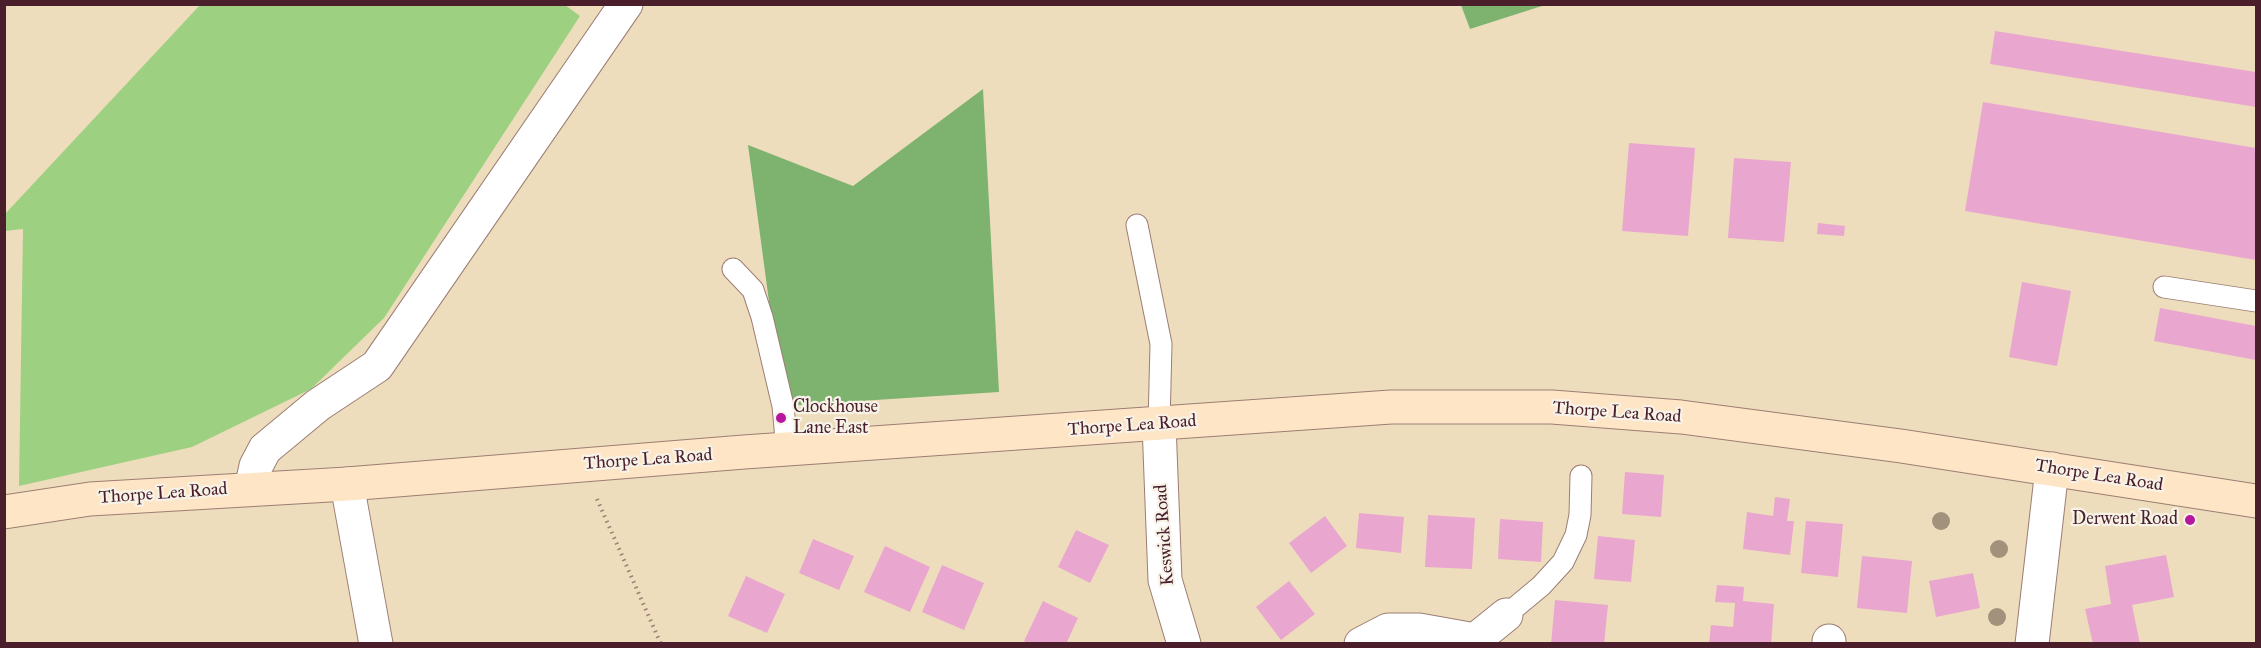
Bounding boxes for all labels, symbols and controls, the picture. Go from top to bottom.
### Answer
place label: Clockhouse Lane East [793,397,878,440]
street label: Thorpe Lea Road [1552,398,1682,428]
marker: Clockhouse Lane East [774,411,788,425]
street label: Thorpe Lea Road [1067,411,1197,441]
street label: Thorpe Lea Road [583,445,713,475]
street label: Thorpe Lea Road [2034,455,2164,497]
street label: Thorpe Lea Road [98,479,228,509]
street label: Keswick Road [1151,484,1179,586]
place label: Derwent Road [2072,509,2178,531]
marker: Derwent Road [2183,513,2197,527]

